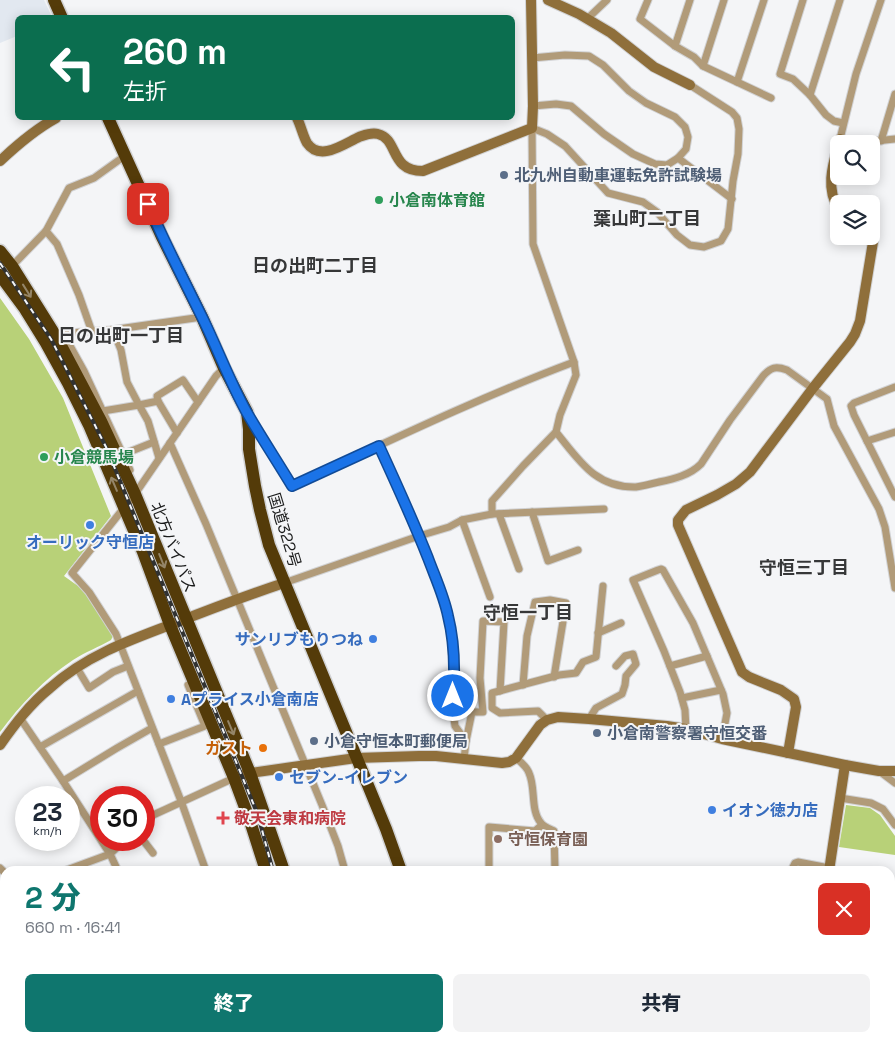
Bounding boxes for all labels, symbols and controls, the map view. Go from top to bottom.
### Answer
text: 260 m [123,30,227,74]
icon: left [40,35,105,100]
text: 左折 [123,77,167,105]
map controls [830,135,880,245]
button: search [830,135,880,185]
place label: 北九州自動車運転免許試験場 [514,165,722,186]
marker: 北九州自動車運転免許試験場 [498,169,510,181]
pin [127,183,169,225]
icon: arrive [134,190,162,218]
place label: 小倉南体育館 [389,190,485,211]
marker: 小倉南体育館 [373,194,385,206]
button: layers [830,195,880,245]
district label: 葉山町二丁目 [593,207,701,230]
district label: 日の出町二丁目 [252,254,378,277]
one-way arrow [22,284,33,298]
district label: 日の出町一丁目 [58,324,184,347]
place label: 小倉競馬場 [54,447,134,468]
marker: 小倉競馬場 [38,451,50,463]
one-way arrow [109,477,118,492]
street label: 国道322号 [263,490,306,570]
street label: 北方バイパス [146,499,201,595]
marker: オーリック守恒店 [84,519,96,531]
place label: オーリック守恒店 [26,532,154,553]
one-way arrow [158,553,168,568]
district label: 守恒三丁目 [759,556,849,579]
district label: 守恒一丁目 [483,601,573,624]
place label: サンリブもりつね [235,629,363,650]
marker: サンリブもりつね [367,633,379,645]
position arrow [426,669,478,721]
place label: Aプライス小倉南店 [181,689,319,710]
marker: Aプライス小倉南店 [165,693,177,705]
one-way arrow [227,719,236,735]
place label: 小倉南警察署守恒交番 [607,723,767,744]
marker: 小倉南警察署守恒交番 [591,727,603,739]
place label: 小倉守恒本町郵便局 [324,731,468,752]
marker: 小倉守恒本町郵便局 [308,735,320,747]
place label: ガスト [205,738,253,759]
marker: ガスト [257,742,269,754]
place label: セブン-イレブン [289,767,408,788]
marker: セブン-イレブン [273,771,285,783]
speed limit sign: 30 [90,786,155,851]
text: 23 [32,796,63,828]
place label: イオン徳力店 [722,800,818,821]
marker: イオン徳力店 [706,804,718,816]
place label: 敬天会東和病院 [234,808,346,829]
marker: 敬天会東和病院 [216,811,230,825]
text: km/h [33,823,62,839]
place label: 守恒保育園 [508,829,588,850]
marker: 守恒保育園 [492,833,504,845]
text: 2 分 [25,878,80,917]
button: close [818,883,870,935]
text: 660 m · 16:41 [25,917,121,938]
button: 終了 [25,974,443,1032]
button: 共有 [453,974,870,1032]

